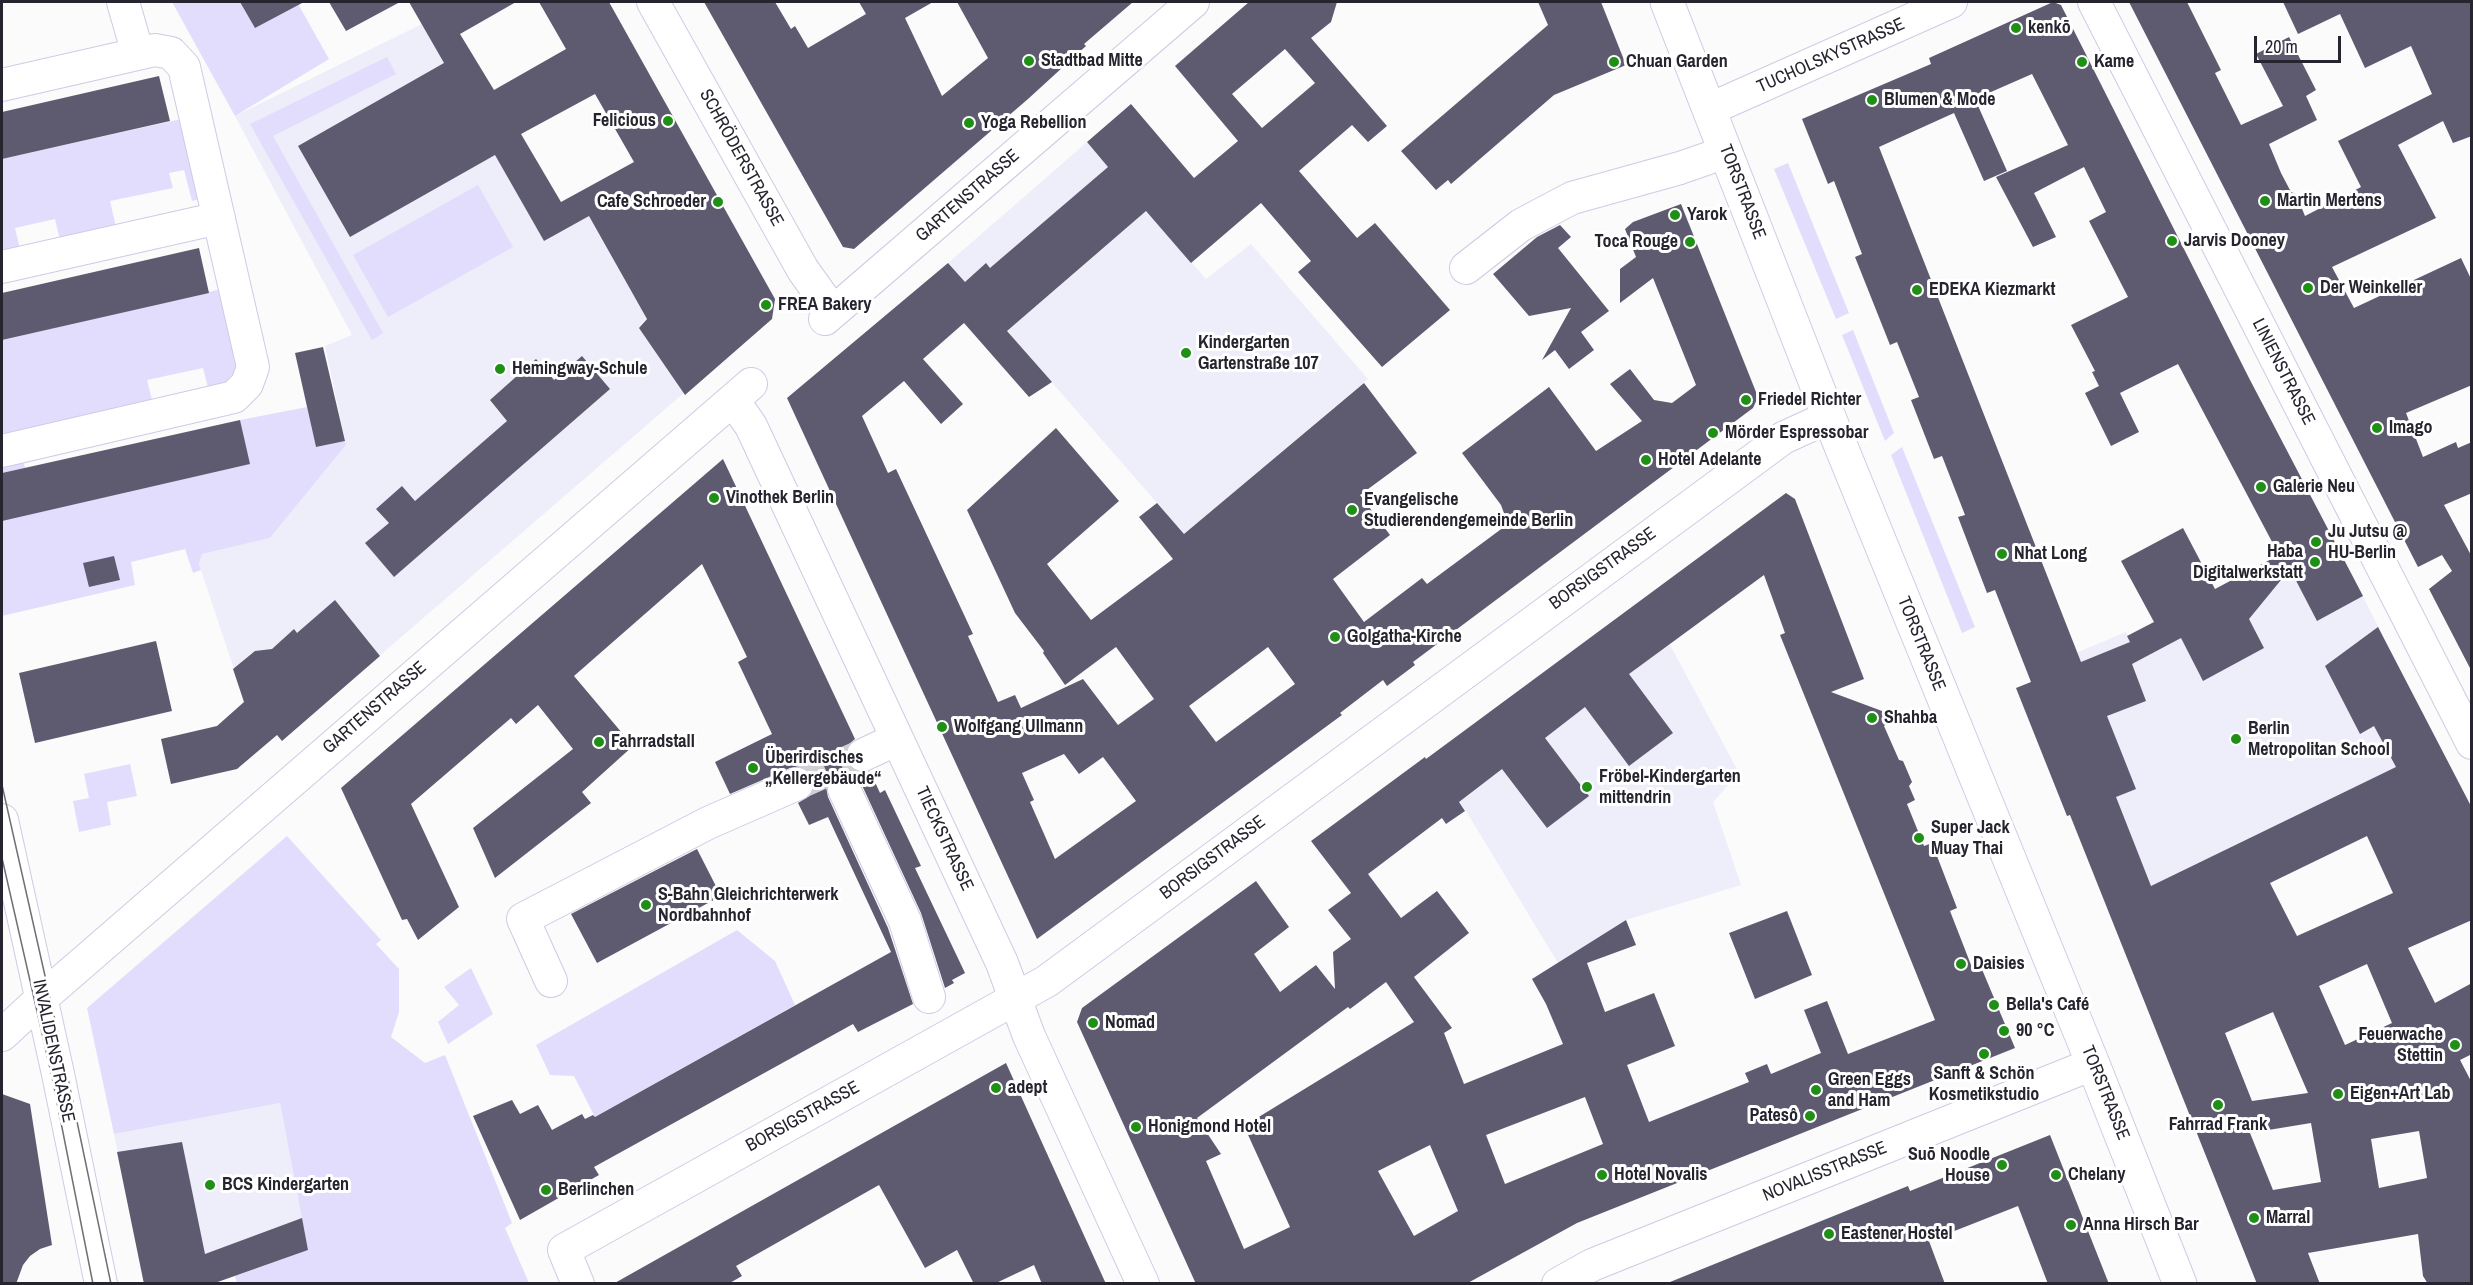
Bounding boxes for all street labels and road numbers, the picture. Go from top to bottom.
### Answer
street label: TUCHOLSKYSTRASSE [1754,14,1908,98]
street label: SCHRÖDERSTRASSE [694,86,788,230]
street label: TORSTRASSE [1714,142,1770,242]
street label: GARTENSTRASSE [912,145,1024,247]
street label: LINIENSTRASSE [2247,315,2319,429]
street label: BORSIGSTRASSE [1546,523,1660,615]
street label: TORSTRASSE [1892,594,1950,694]
street label: GARTENSTRASSE [319,657,431,759]
street label: TIECKSTRASSE [910,784,978,894]
street label: BORSIGSTRASSE [1156,811,1270,905]
street label: INVALIDENSTRASSE [27,977,79,1125]
street label: TORSTRASSE [2076,1043,2134,1143]
street label: BORSIGSTRASSE [743,1077,863,1157]
street label: NOVALISSTRASSE [1760,1137,1890,1207]

